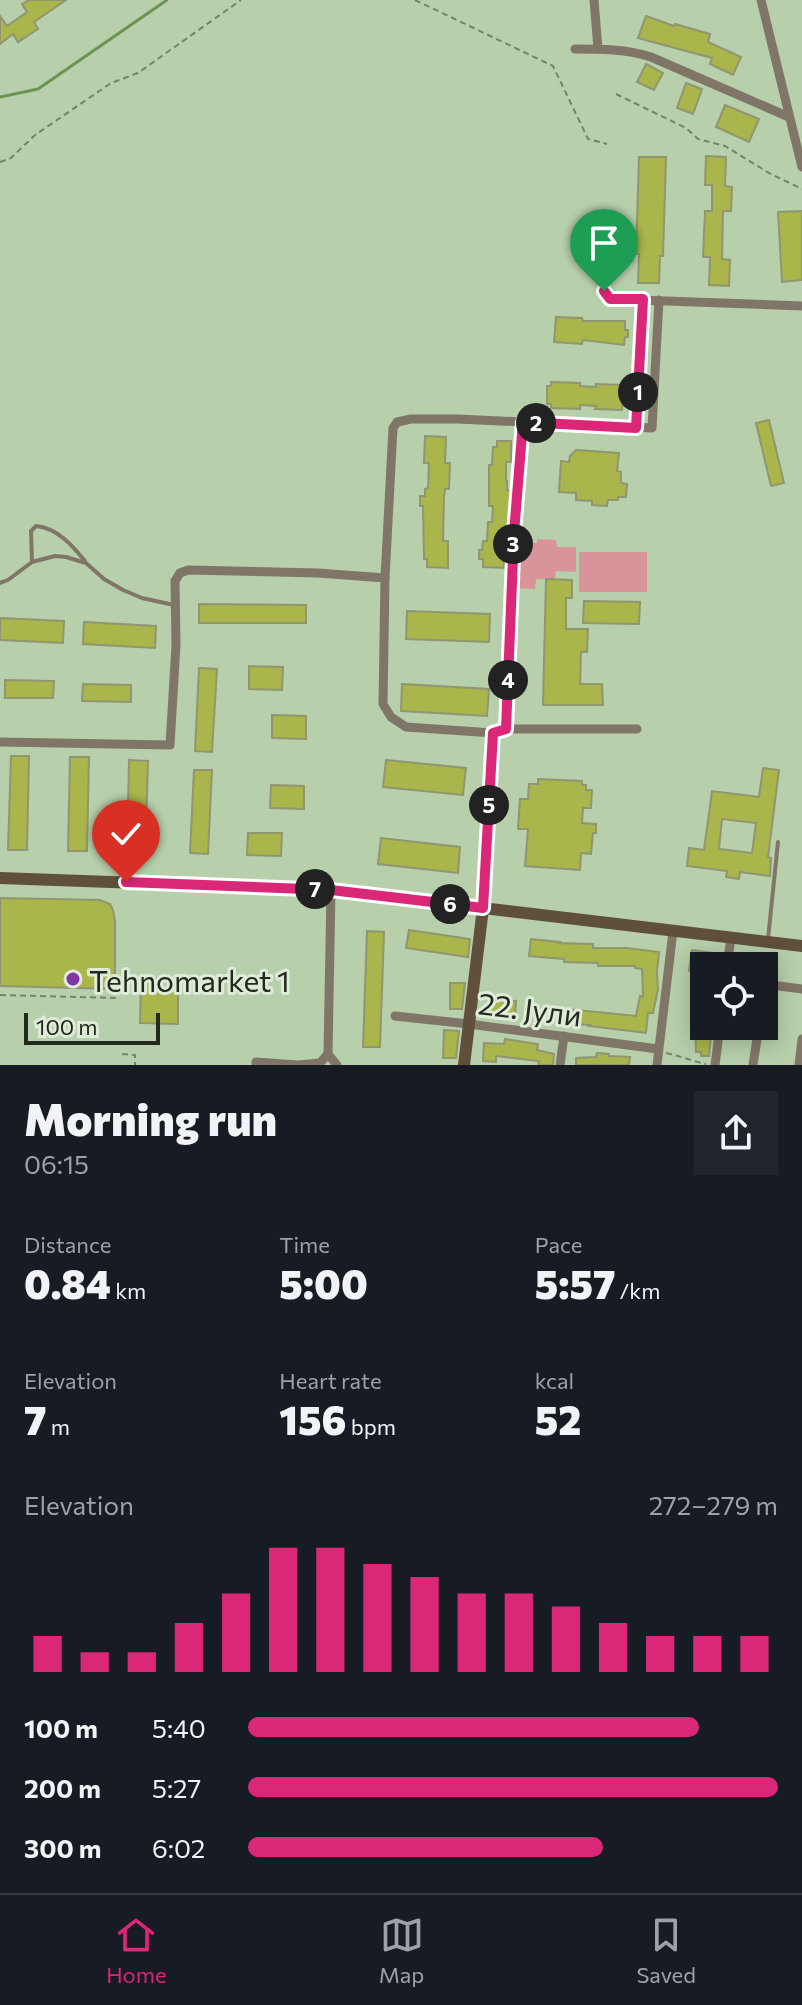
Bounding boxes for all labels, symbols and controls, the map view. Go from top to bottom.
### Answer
pin [570,209,638,291]
icon: arrive [582,221,626,265]
pin: 1 [618,372,658,412]
text: 1 [633,378,643,405]
pin: 2 [516,403,556,443]
text: 2 [530,409,542,436]
pin: 3 [493,524,533,564]
text: 3 [507,530,519,557]
pin: 4 [488,660,528,700]
text: 4 [501,666,515,693]
pin: 5 [469,785,509,825]
text: 5 [483,791,495,818]
pin [92,800,160,882]
icon: check [104,812,148,856]
pin: 7 [295,869,335,909]
text: 7 [309,875,321,902]
pin: 6 [430,884,470,924]
text: 6 [443,890,457,917]
map controls [690,952,778,1040]
button: locate [690,952,778,1040]
place label: Tehnomarket 1 [89,961,290,998]
marker: Tehnomarket 1 [64,970,82,988]
street label: 22. Јули [476,983,584,1033]
scale bar [24,1009,160,1045]
text: 100 m [36,1013,98,1040]
text: Morning run [24,1091,277,1145]
button: share [694,1091,778,1175]
text: 06:15 [24,1148,89,1179]
text: Distance [24,1231,111,1258]
text: Time [279,1231,330,1258]
text: Pace [535,1231,582,1258]
text: 0.84 [24,1258,111,1307]
text: 5:00 [279,1258,368,1307]
text: 5:57 [535,1258,615,1307]
text: km [111,1277,146,1304]
text: /km [615,1277,660,1304]
text: Elevation [24,1367,117,1394]
text: Heart rate [279,1367,382,1394]
text: kcal [535,1367,574,1394]
text: 7 [24,1394,46,1443]
text: 156 [279,1394,346,1443]
text: 52 [535,1394,581,1443]
text: m [46,1413,70,1440]
text: bpm [346,1413,396,1440]
text: Elevation [24,1489,134,1520]
text: 272–279 m [649,1489,778,1520]
text: 100 m [24,1712,98,1743]
text: 5:40 [152,1712,206,1743]
text: 200 m [24,1772,101,1803]
text: 5:27 [152,1772,201,1803]
text: 300 m [24,1832,101,1863]
text: 6:02 [152,1832,205,1863]
tab: Home [106,1913,167,1988]
tab: Map [379,1913,424,1988]
tab: Saved [636,1913,696,1988]

